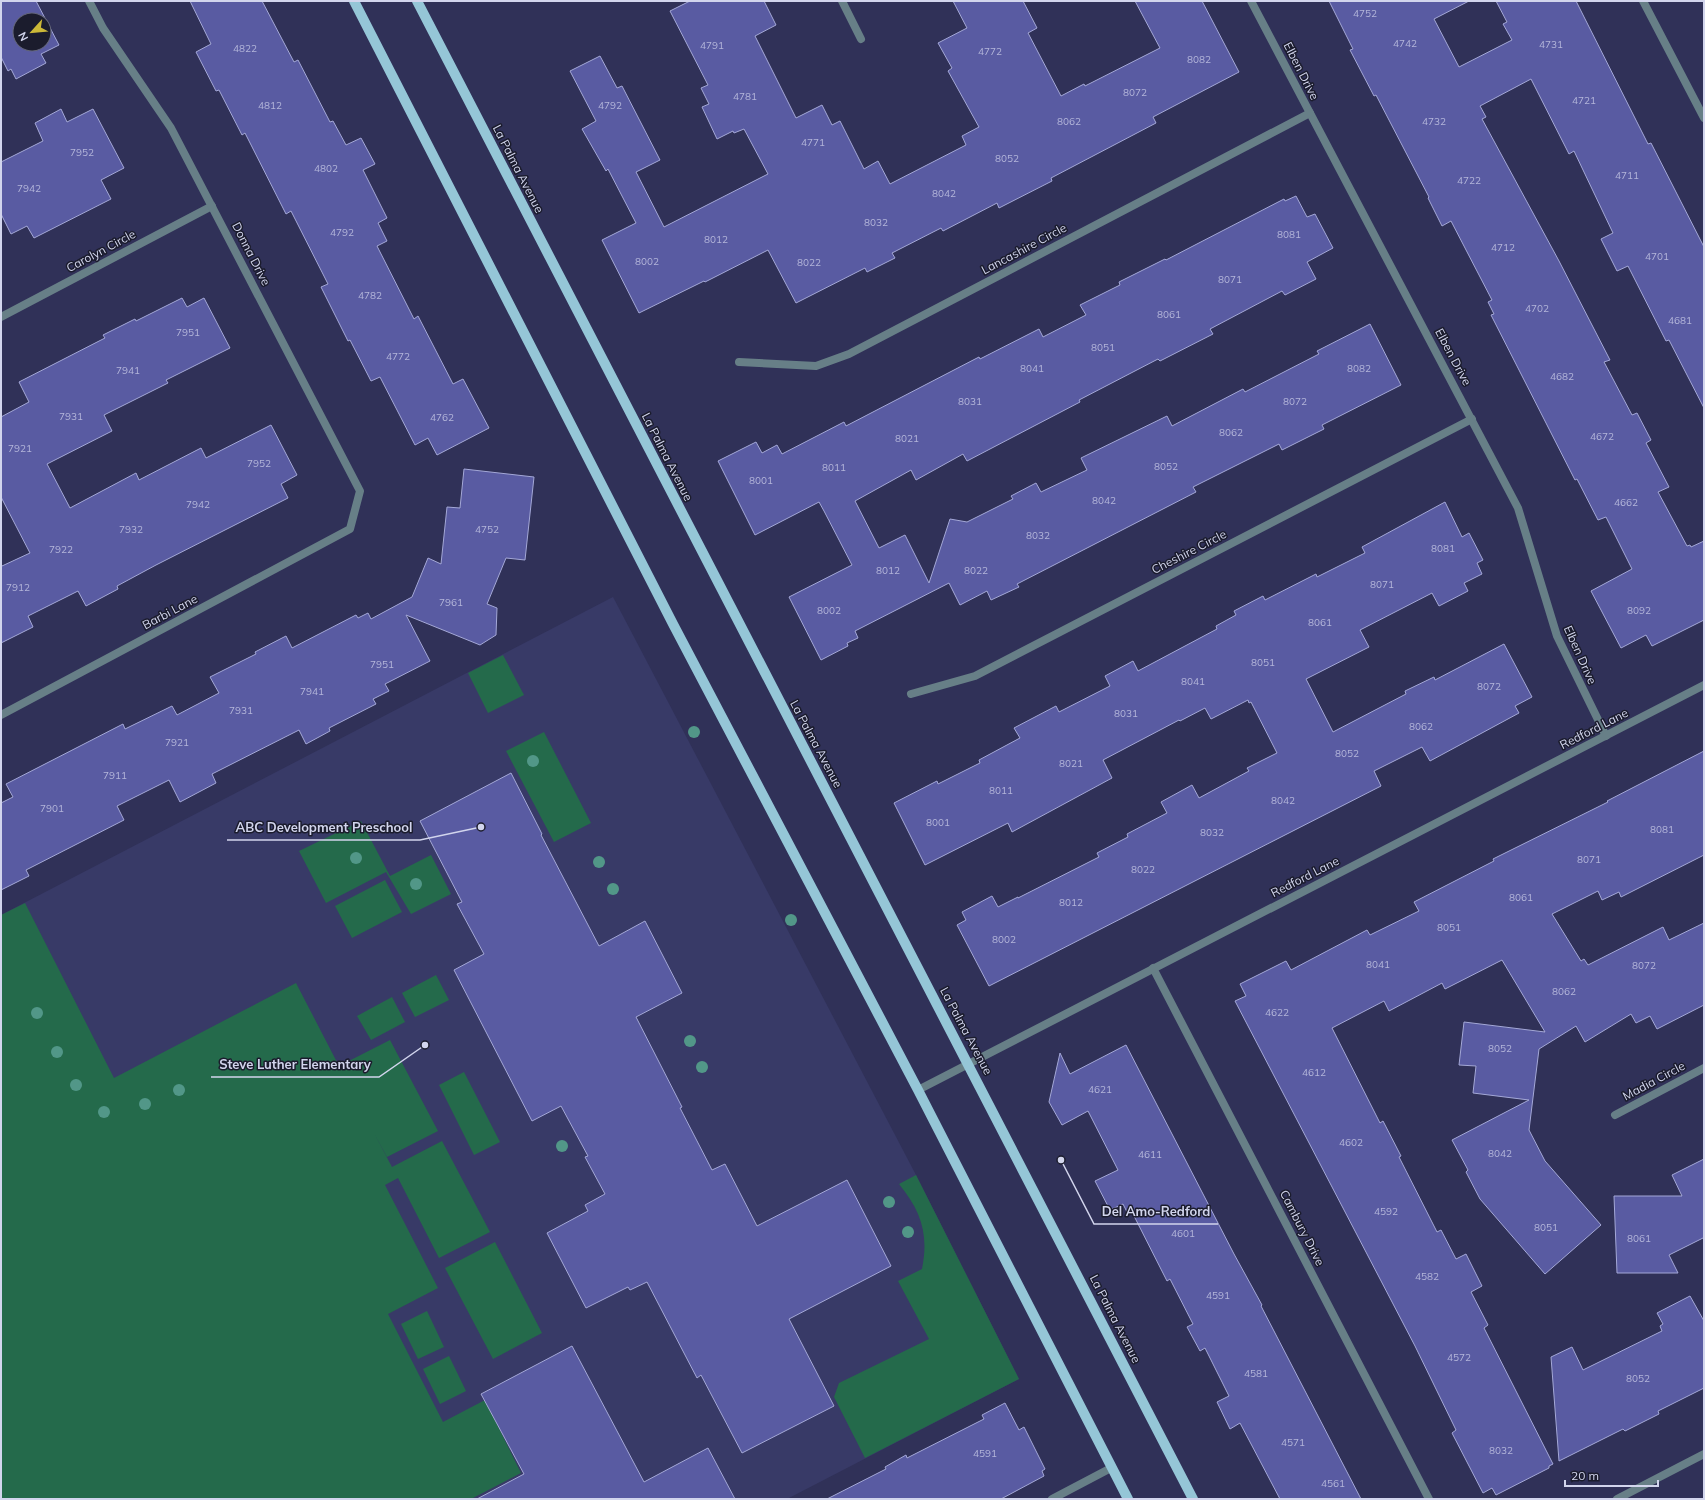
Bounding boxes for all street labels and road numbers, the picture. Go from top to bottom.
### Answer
street label: Elben Drive [1281,39,1322,102]
street label: La Palma Avenue [490,122,547,215]
street label: Donna Drive [229,220,274,288]
street label: Lancashire Circle [979,220,1069,277]
street label: Carolyn Circle [64,226,138,275]
street label: Elben Drive [1432,326,1475,388]
street label: La Palma Avenue [639,410,696,503]
street label: Cheshire Circle [1149,526,1229,577]
street label: Barbi Lane [140,591,200,632]
street label: Elben Drive [1561,623,1600,687]
street label: La Palma Avenue [787,697,846,790]
street label: Redford Lane [1557,705,1630,752]
street label: Redford Lane [1268,853,1341,900]
street label: La Palma Avenue [937,984,996,1077]
street label: Madia Circle [1620,1058,1688,1103]
street label: Cambury Drive [1277,1187,1328,1268]
street label: La Palma Avenue [1087,1272,1144,1365]

